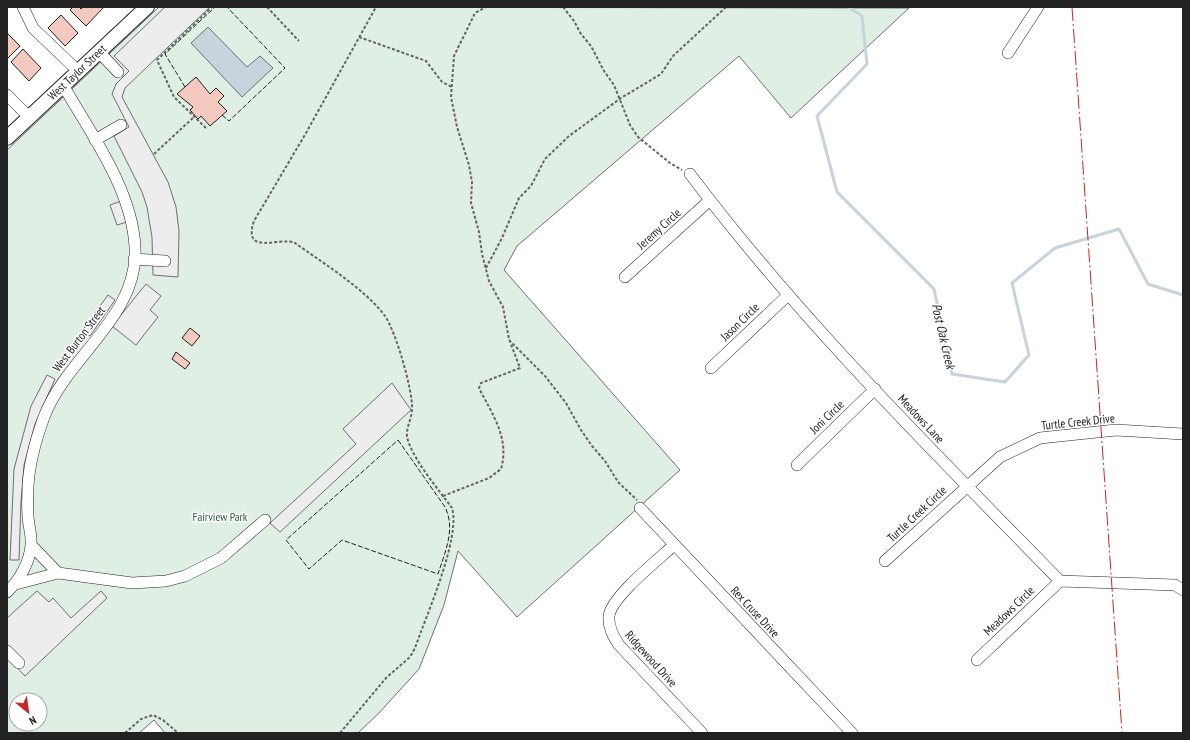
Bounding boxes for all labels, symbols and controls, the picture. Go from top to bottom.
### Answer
street label: West Taylor Street [44,41,110,103]
street label: Jeremy Circle [633,205,684,253]
street label: Jason Circle [716,299,762,344]
street label: West Burton Street [49,302,108,374]
water label: Post Oak Creek [928,302,960,372]
street label: Meadows Lane [895,391,948,446]
street label: Joni Circle [806,397,847,437]
street label: Turtle Creek Drive [1040,410,1116,433]
street label: Turtle Creek Circle [884,482,949,545]
park label: Fairview Park [193,509,248,524]
street label: Rex Cruse Drive [728,583,783,640]
street label: Meadows Circle [980,583,1037,639]
street label: Ridgewood Drive [622,627,681,690]
north arrow [8,692,48,732]
text: N [27,713,39,728]

